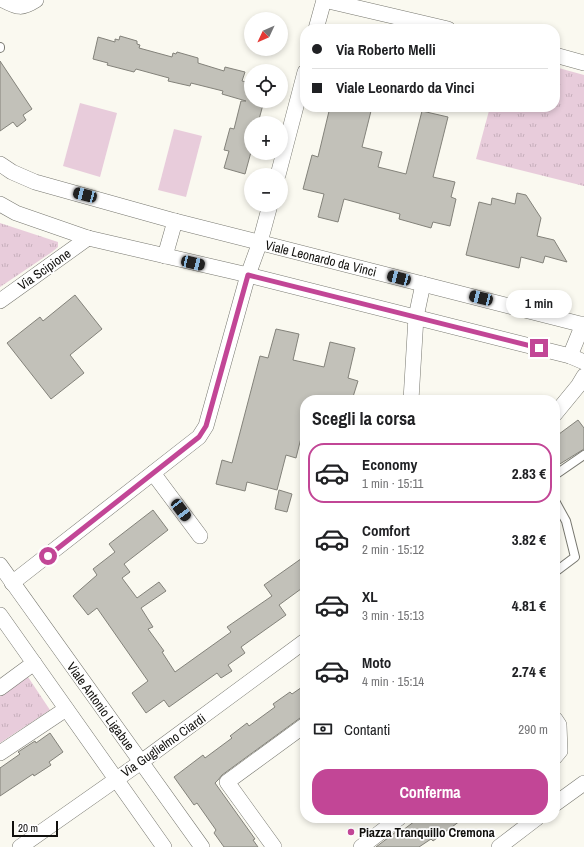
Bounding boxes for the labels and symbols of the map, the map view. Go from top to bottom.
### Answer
north arrow [244,12,288,56]
car [72,186,98,204]
street label: Viale Leonardo da Vinci [264,236,378,281]
street label: Via Scipione [14,245,74,294]
car [180,254,206,272]
car [386,269,412,287]
car [468,289,494,307]
callout: 1 min [506,290,572,318]
route end [530,339,548,357]
car [169,497,193,523]
route start [39,547,57,565]
street label: Viale Antonio Ligabue [63,659,138,754]
street label: Via Guglielmo Ciardi [118,710,209,781]
scale bar [12,819,58,838]
place label: Piazza Tranquillo Cremona [359,824,495,841]
marker: Piazza Tranquillo Cremona [346,827,356,837]

